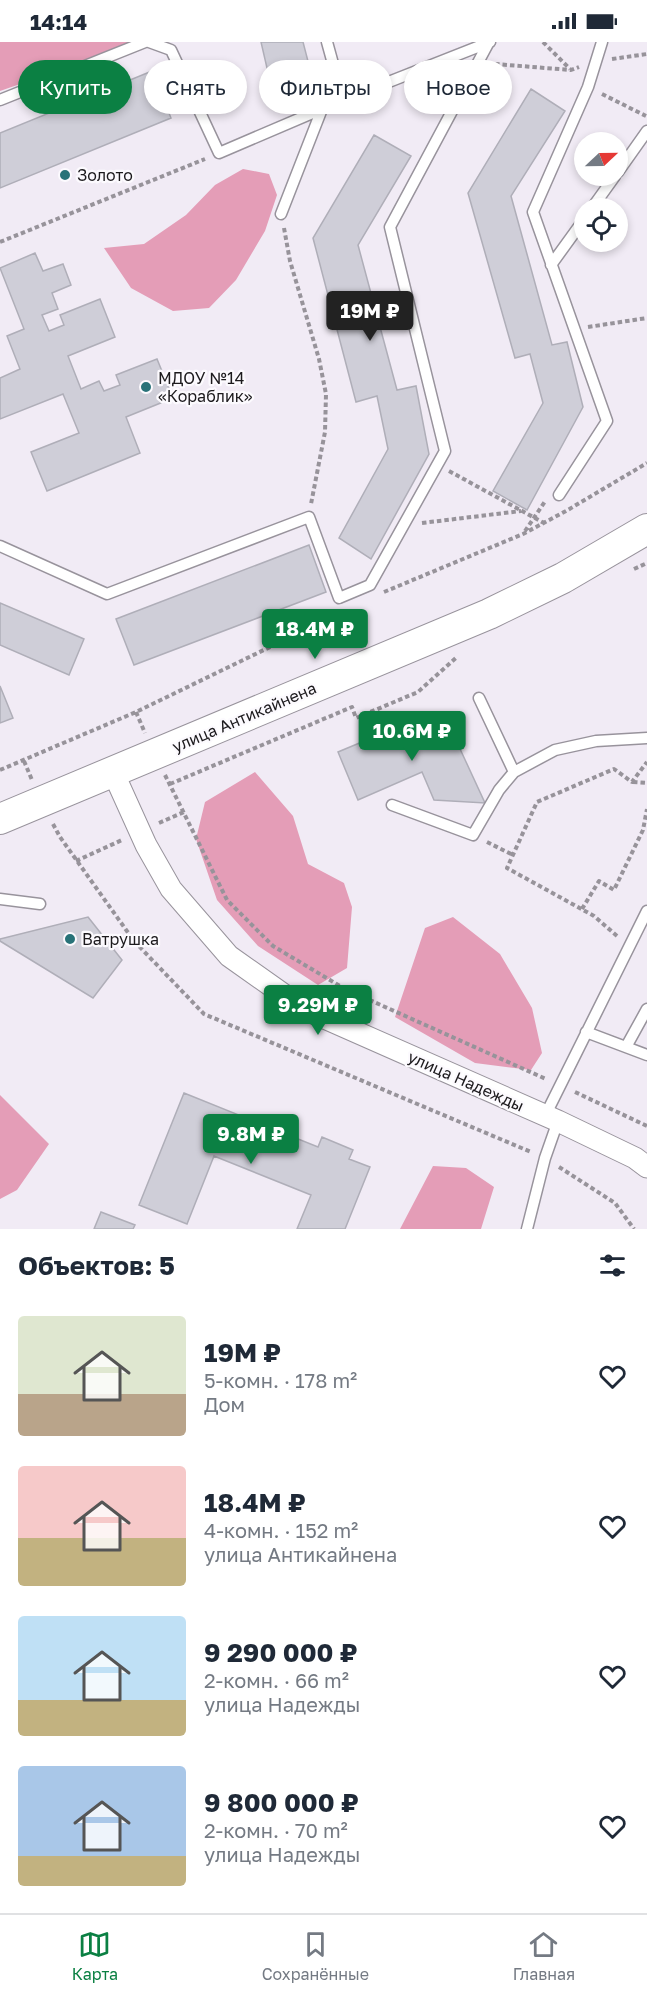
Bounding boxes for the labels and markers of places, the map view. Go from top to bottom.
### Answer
place label: Золото [77,165,133,185]
marker: Золото [58,168,72,182]
pin: 19M ₽ [328,291,412,342]
place label: МДОУ №14 «Кораблик» [158,368,253,406]
marker: МДОУ №14 «Кораблик» [139,380,153,394]
pin: 18.4M ₽ [260,609,370,660]
pin: 10.6M ₽ [357,711,467,762]
place label: Ватрушка [82,929,159,949]
marker: Ватрушка [63,932,77,946]
pin: 9.29M ₽ [263,985,373,1036]
pin: 9.8M ₽ [202,1114,300,1165]

